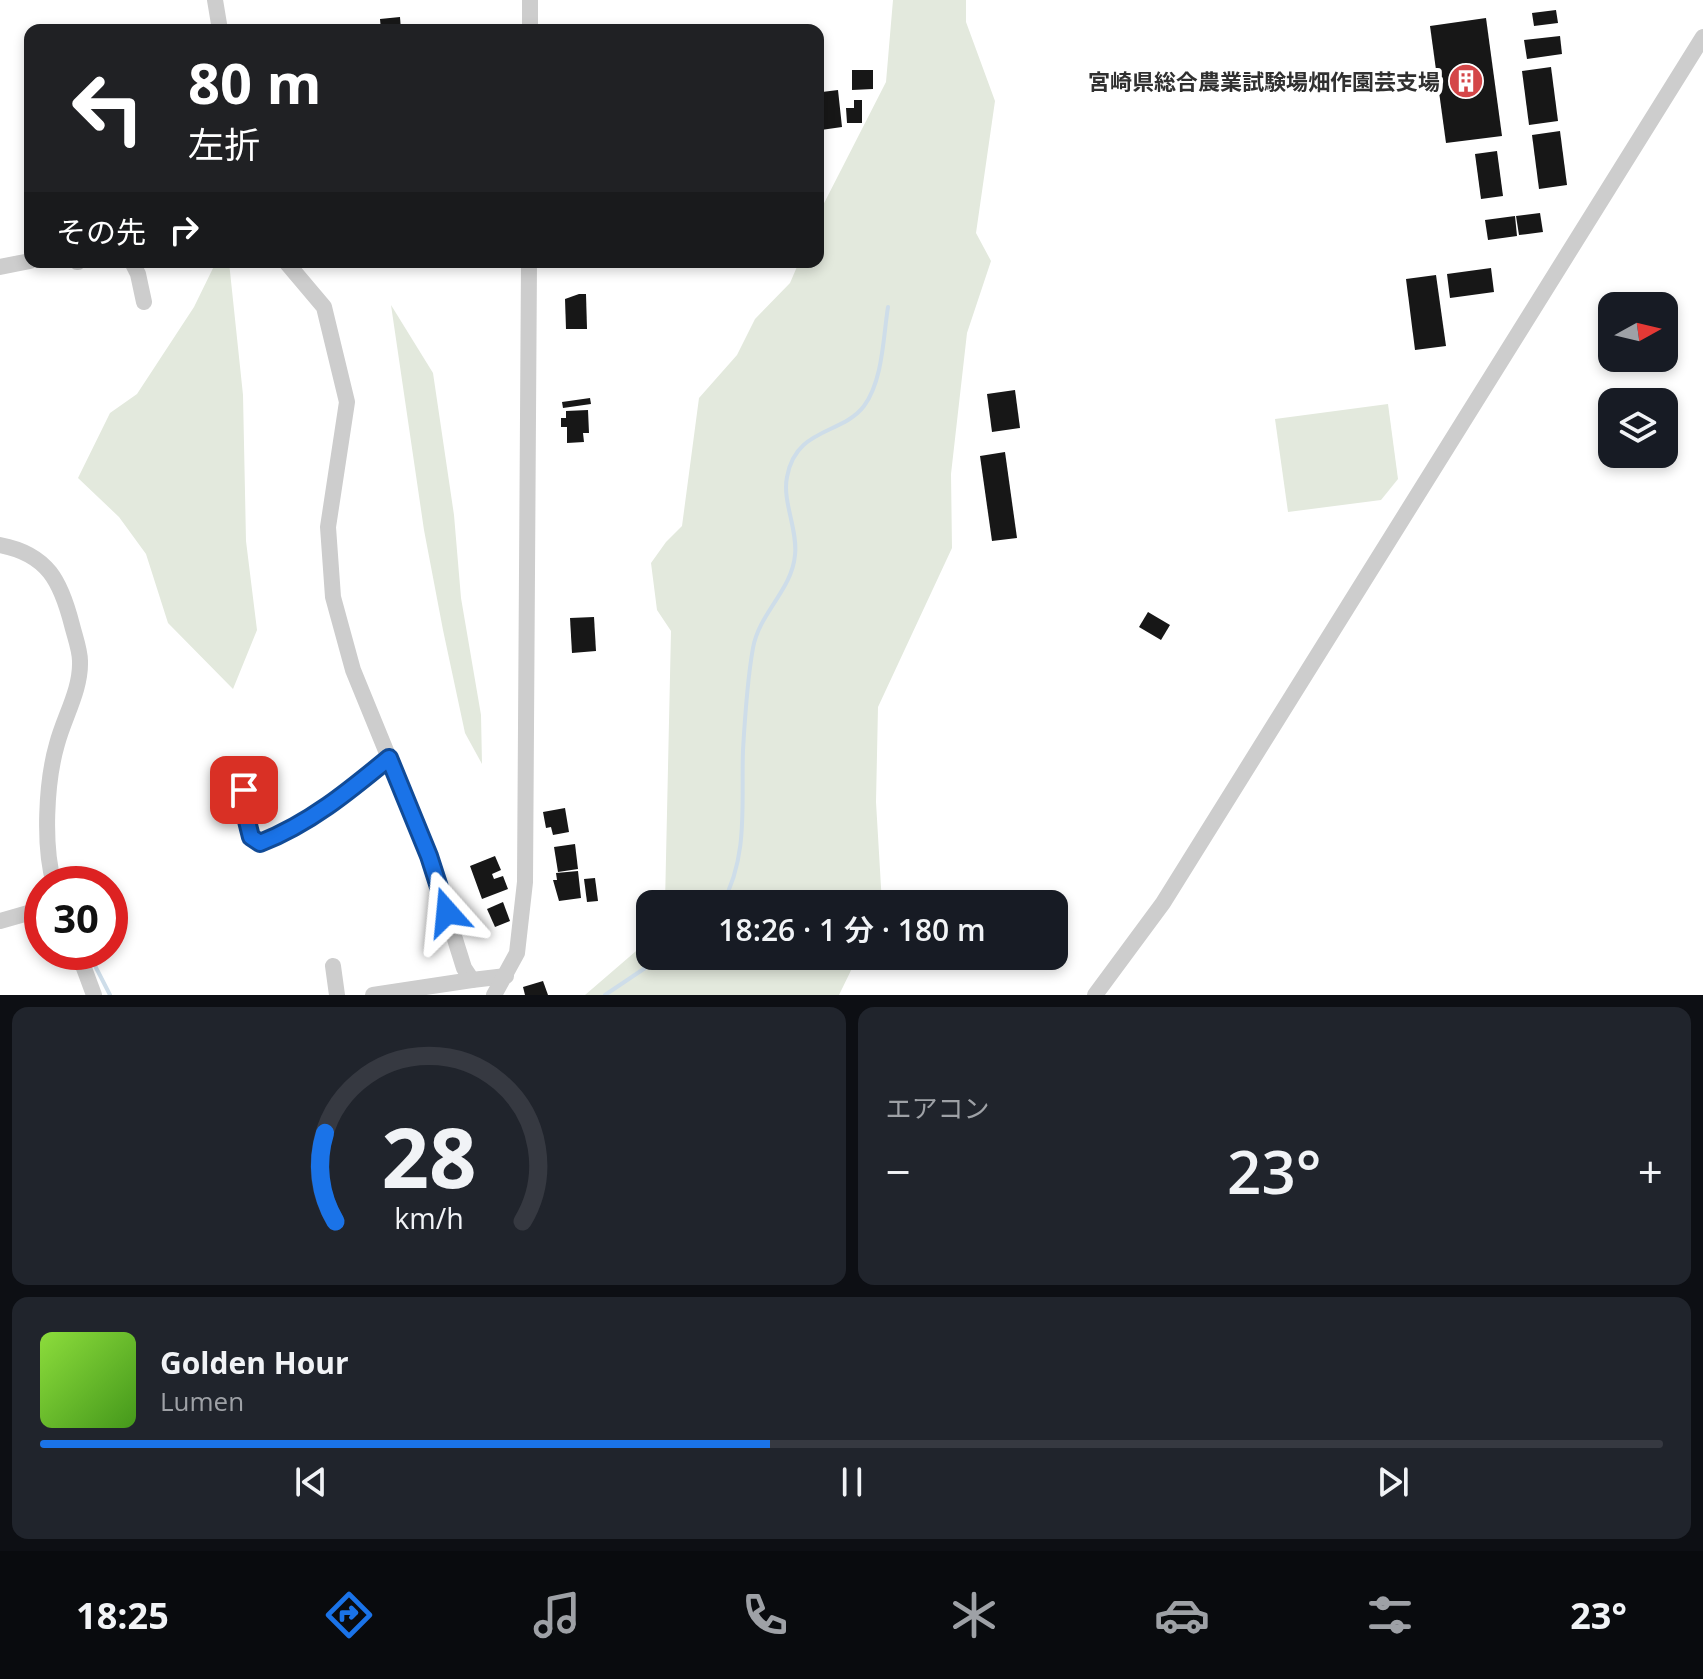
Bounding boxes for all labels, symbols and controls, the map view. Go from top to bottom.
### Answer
text: 80 m [188,44,322,120]
icon: left [56,56,160,160]
building icon: 宮崎県総合農業試験場畑作園芸支場 [1447,62,1485,100]
place label: 宮崎県総合農業試験場畑作園芸支場 [1088,66,1440,96]
text: 左折 [188,120,260,169]
icon: right [162,208,206,252]
text: その先 [56,211,146,252]
north arrow [1598,292,1678,372]
map controls [1598,292,1678,468]
button: layers [1598,388,1678,468]
pin [210,756,278,824]
icon: arrive [222,768,266,812]
speed limit sign: 30 [24,866,128,970]
position arrow [405,870,489,954]
text: 18:26 · 1 分 · 180 m [718,909,986,950]
text: エアコン [886,1090,990,1126]
text: 28 [381,1099,476,1212]
text: 23° [1227,1130,1321,1212]
text: − [886,1141,911,1201]
text: + [1638,1141,1663,1201]
text: km/h [394,1198,463,1237]
text: Golden Hour [160,1342,349,1383]
text: Lumen [160,1383,244,1419]
icon: previous [289,1460,333,1504]
icon: pause [830,1460,874,1504]
icon: next [1371,1460,1415,1504]
icon: directions [321,1587,377,1643]
icon: music [529,1587,585,1643]
icon: phone [737,1587,793,1643]
icon: climate [946,1587,1002,1643]
icon: car [1154,1587,1210,1643]
icon: filters [1362,1587,1418,1643]
text: 18:25 [76,1591,169,1640]
text: 23° [1570,1591,1627,1640]

